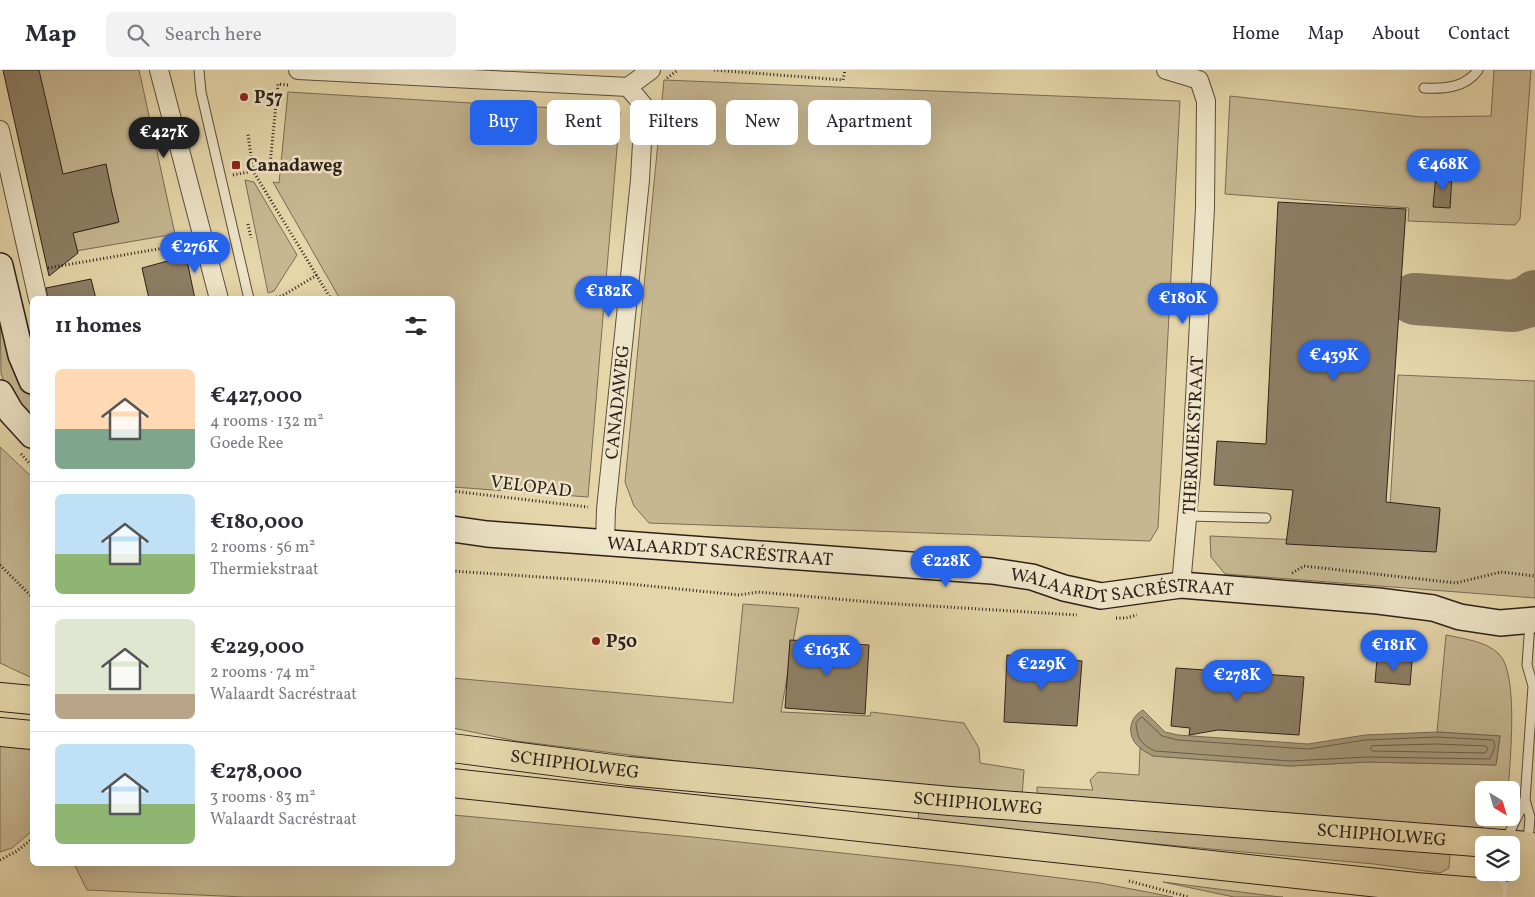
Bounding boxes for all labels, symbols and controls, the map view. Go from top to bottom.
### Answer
search box [106,12,456,57]
text: Map [25,18,76,52]
icon: search [124,21,152,49]
text: Search here [164,22,262,48]
text: Home [1232,22,1280,47]
text: Map [1308,22,1344,47]
text: About [1372,22,1420,47]
text: Contact [1448,22,1510,47]
place label: P57 [254,86,283,111]
marker: P57 [238,91,250,103]
chip: Buy [470,100,537,145]
chip: Rent [547,100,620,145]
chip: Filters [630,100,716,145]
chip: New [726,100,798,145]
chip: Apartment [808,100,931,145]
pin: €427K [129,116,199,159]
text: €427K [140,122,188,144]
pin: €468K [1408,148,1478,191]
place label: Canadaweg [246,154,342,179]
text: €468K [1418,154,1468,176]
marker: Canadaweg [230,159,242,171]
pin: €276K [160,232,230,274]
text: €276K [171,237,219,259]
pin: €182K [574,276,644,318]
text: €182K [586,281,632,303]
pin: €180K [1148,282,1218,325]
text: €180K [1159,288,1207,310]
text: 11 homes [55,312,142,341]
icon: filters [402,312,430,340]
pin: €439K [1299,340,1369,382]
street label: CANADAWEG [600,344,637,461]
text: €439K [1309,345,1359,367]
street label: THERMIEKSTRAAT [1178,355,1211,515]
text: €427,000 [210,382,302,411]
icon: home [95,389,155,449]
text: 4 rooms · 132 m² [210,411,323,433]
text: Goede Ree [210,433,283,455]
street label: VELOPAD [489,470,573,505]
text: €180,000 [210,508,304,537]
icon: home [95,514,155,574]
street label: WALAARDT SACRÉSTRAAT [606,532,834,573]
text: 2 rooms · 56 m² [210,537,315,559]
pin: €228K [911,546,981,588]
text: €228K [922,551,970,573]
text: Thermiekstraat [210,559,319,581]
street label: WALAARDT SACRÉSTRAAT [1009,563,1235,610]
place label: P50 [606,630,637,655]
pin: €181K [1359,630,1429,672]
text: €229,000 [210,633,304,662]
pin: €163K [792,634,862,677]
marker: P50 [590,635,602,647]
text: €181K [1372,635,1416,657]
icon: home [95,639,155,699]
text: €163K [804,640,850,662]
pin: €229K [1007,648,1077,691]
text: €229K [1018,654,1066,676]
pin: €278K [1202,660,1272,702]
text: 2 rooms · 74 m² [210,662,315,684]
text: €278K [1213,665,1261,687]
text: Walaardt Sacréstraat [210,684,357,706]
street label: SCHIPHOLWEG [509,745,640,786]
text: €278,000 [210,758,302,787]
icon: home [95,764,155,824]
north arrow [1475,781,1520,826]
map controls [1475,781,1520,881]
text: 3 rooms · 83 m² [210,787,315,809]
street label: SCHIPHOLWEG [912,787,1044,822]
text: Walaardt Sacréstraat [210,809,357,831]
street label: SCHIPHOLWEG [1316,819,1447,854]
button: layers [1475,836,1520,881]

